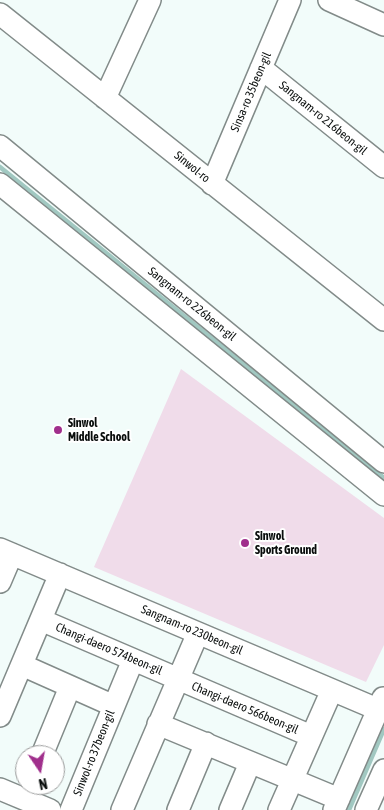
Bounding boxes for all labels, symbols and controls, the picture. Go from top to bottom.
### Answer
street label: Sinsa-ro 35beon-gil [228,50,274,134]
street label: Sangnam-ro 216beon-gil [276,78,370,158]
street label: Sinwol-ro [171,148,213,186]
street label: Sangnam-ro 226beon-gil [145,264,239,344]
place label: Sinwol Middle School [68,416,130,444]
marker: Sinwol Middle School [52,424,64,436]
place label: Sinwol Sports Ground [255,529,317,557]
marker: Sinwol Sports Ground [239,537,251,549]
street label: Sangnam-ro 230beon-gil [139,602,245,658]
street label: Changi-daero 574beon-gil [53,620,165,678]
street label: Changi-daero 566beon-gil [189,679,301,737]
street label: Sinwol-ro 37beon-gil [70,708,118,798]
north arrow [15,745,65,795]
text: N [37,775,49,792]

